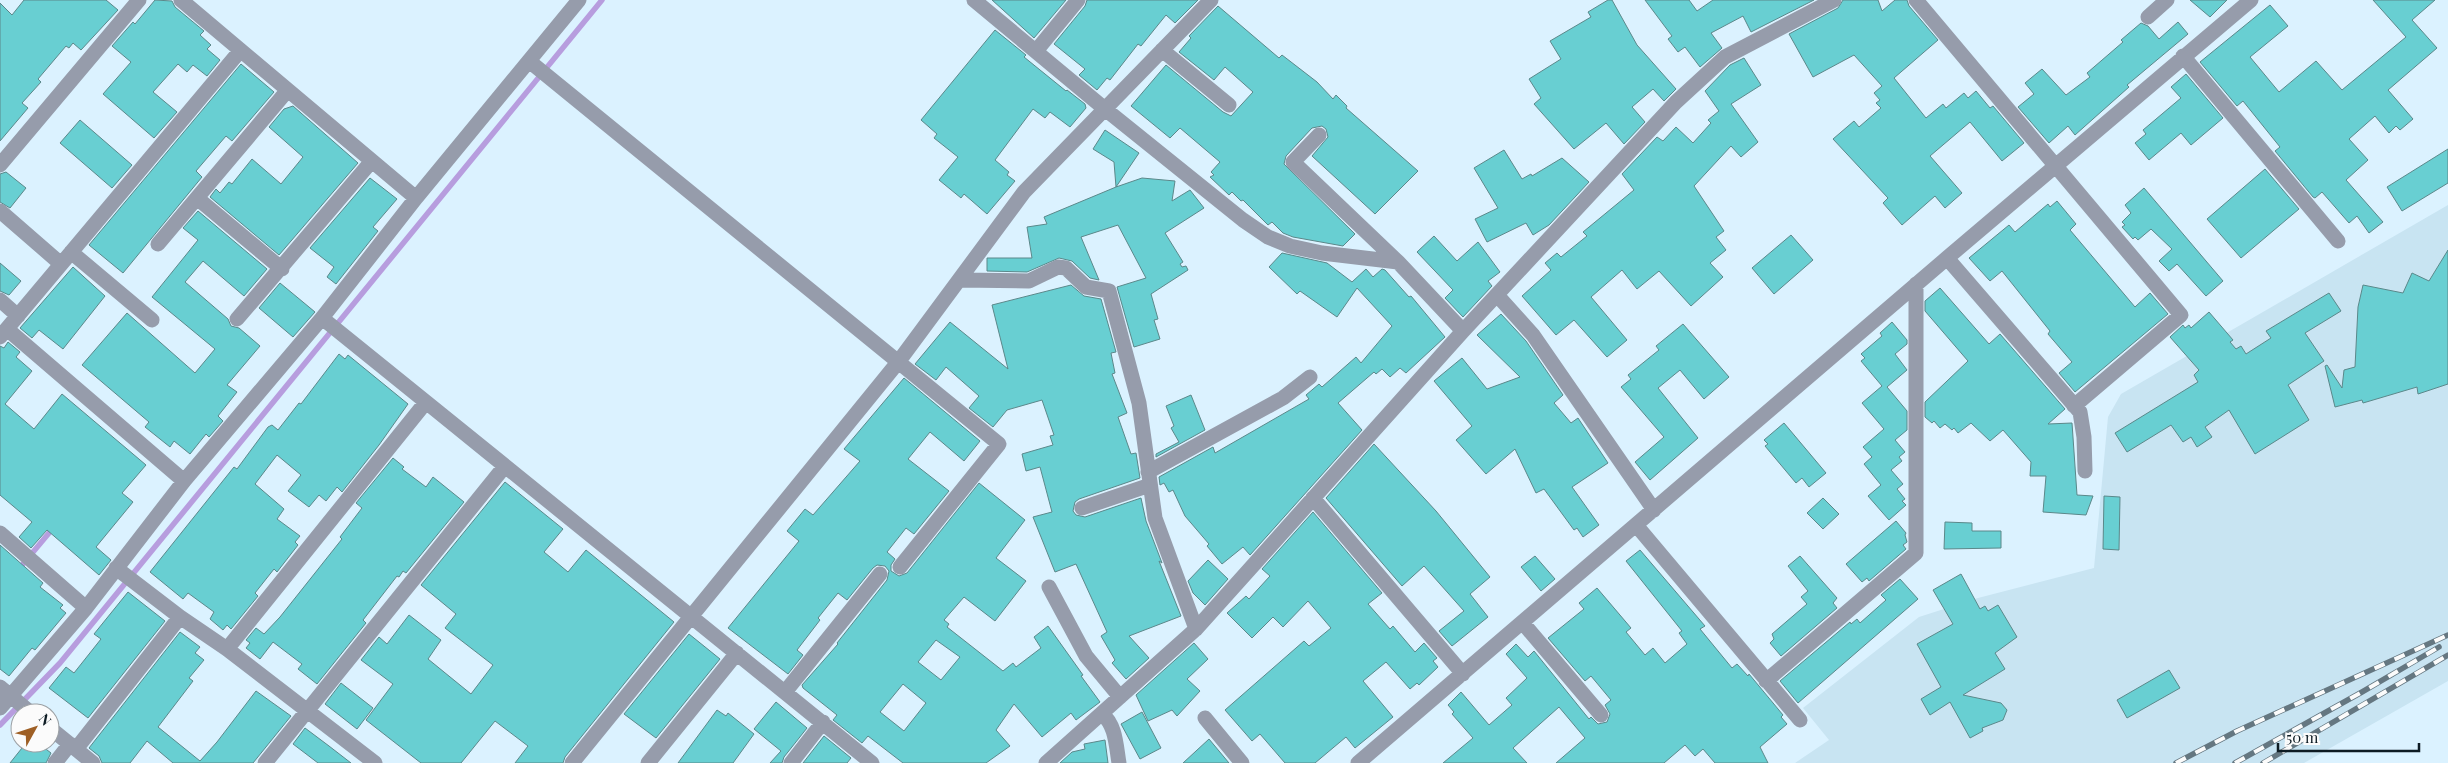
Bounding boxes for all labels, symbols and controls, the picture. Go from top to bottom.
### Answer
north arrow [10,703,60,753]
text: N [35,709,56,729]
scale bar [2278,720,2419,752]
text: 50 m [2286,727,2319,747]

